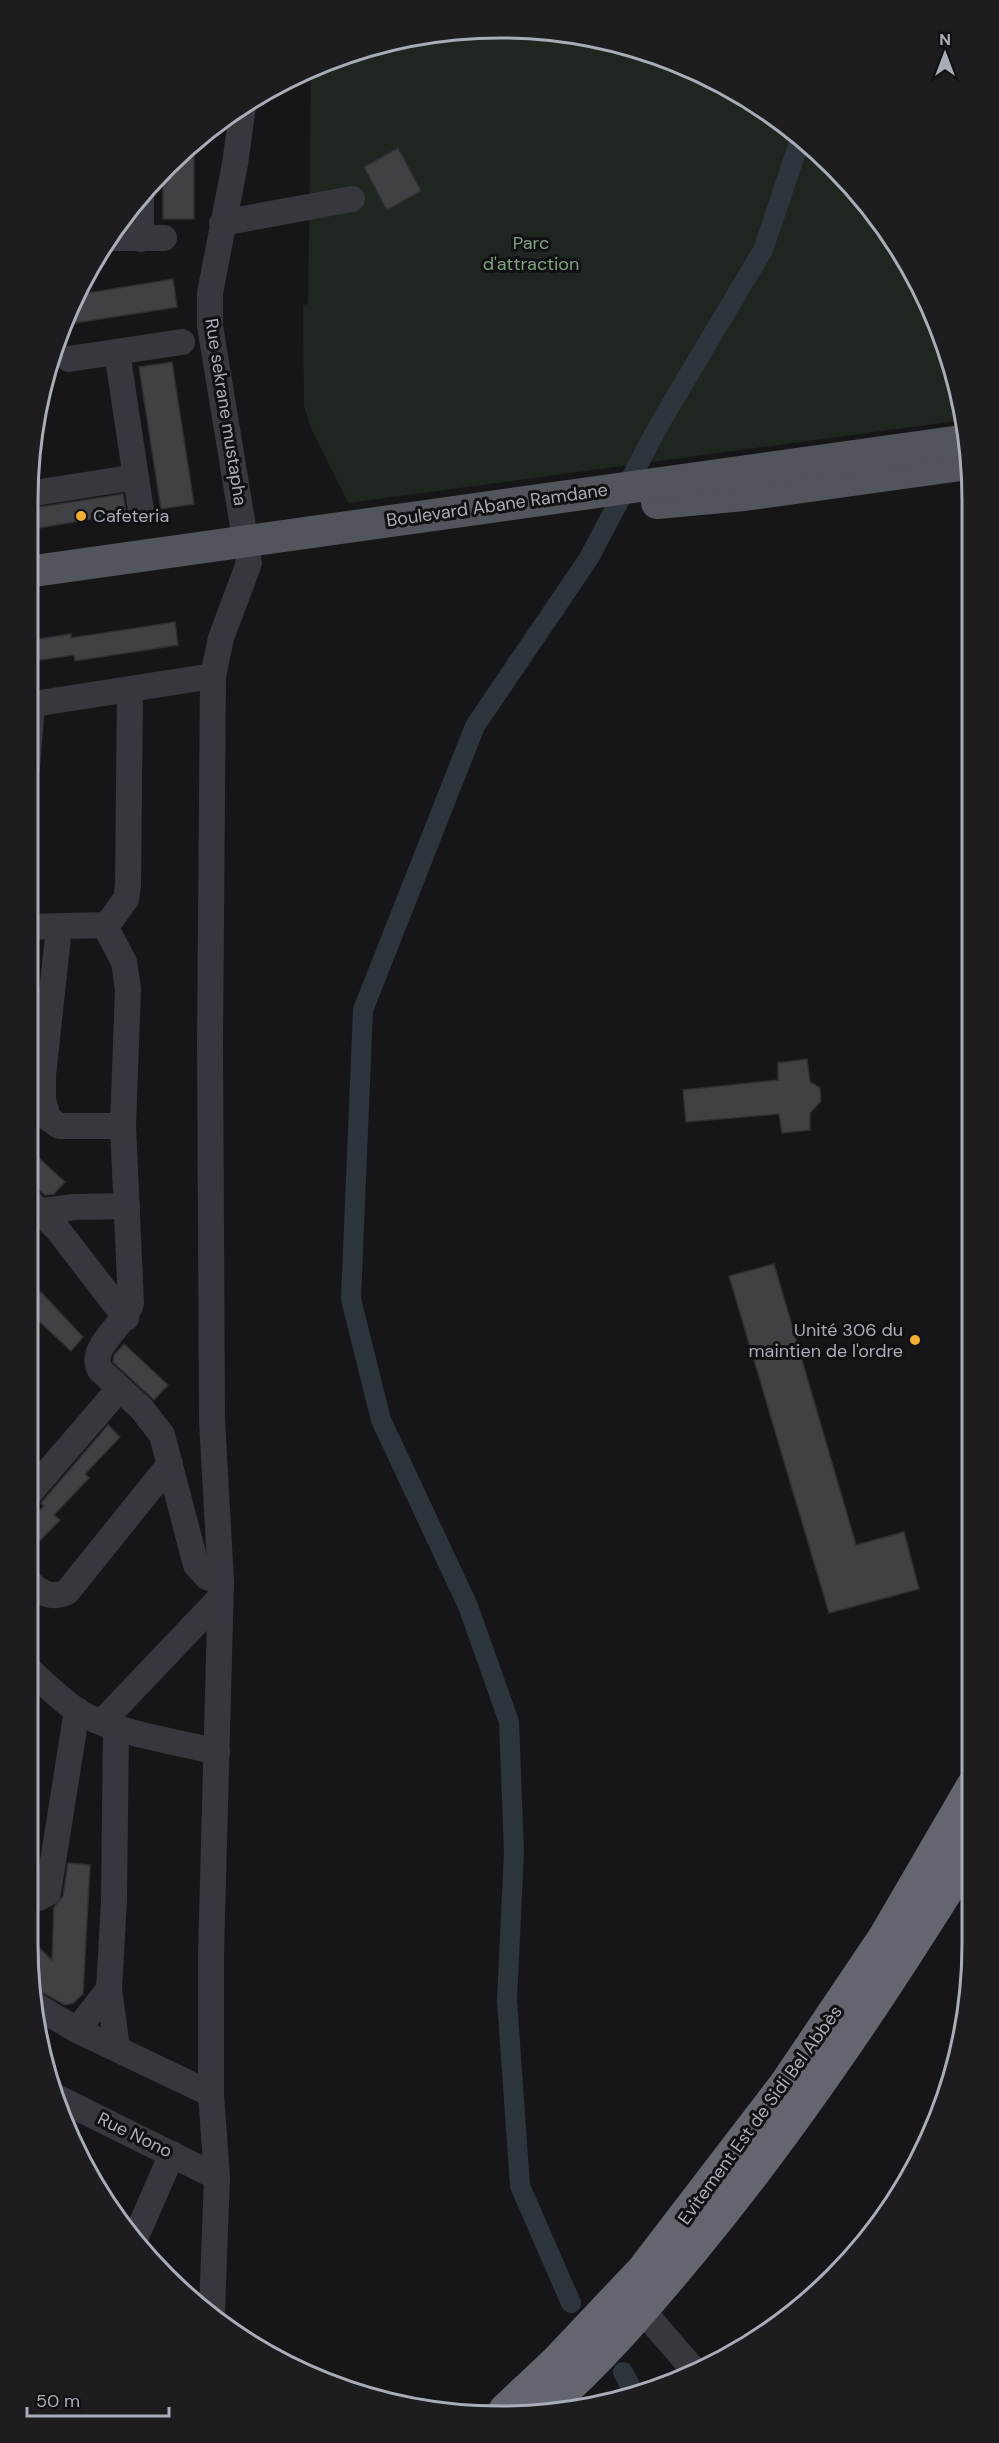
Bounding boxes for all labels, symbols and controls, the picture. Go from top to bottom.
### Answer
north arrow [915,24,975,84]
text: N [939,29,951,50]
park label: Parc d'attraction [483,231,579,276]
street label: Rue sekrane mustapha [199,317,253,507]
street label: Boulevard Abane Ramdane [385,478,609,532]
place label: Cafeteria [93,504,169,528]
marker: Cafeteria [74,509,88,523]
place label: Unité 306 du maintien de l'ordre [749,1318,903,1363]
marker: Unité 306 du maintien de l'ordre [908,1333,922,1347]
street label: Evitement Est de Sidi Bel Abbès [672,2001,848,2229]
street label: Rue Nono [94,2107,176,2163]
scale bar [27,2380,170,2418]
text: 50 m [36,2389,80,2413]

